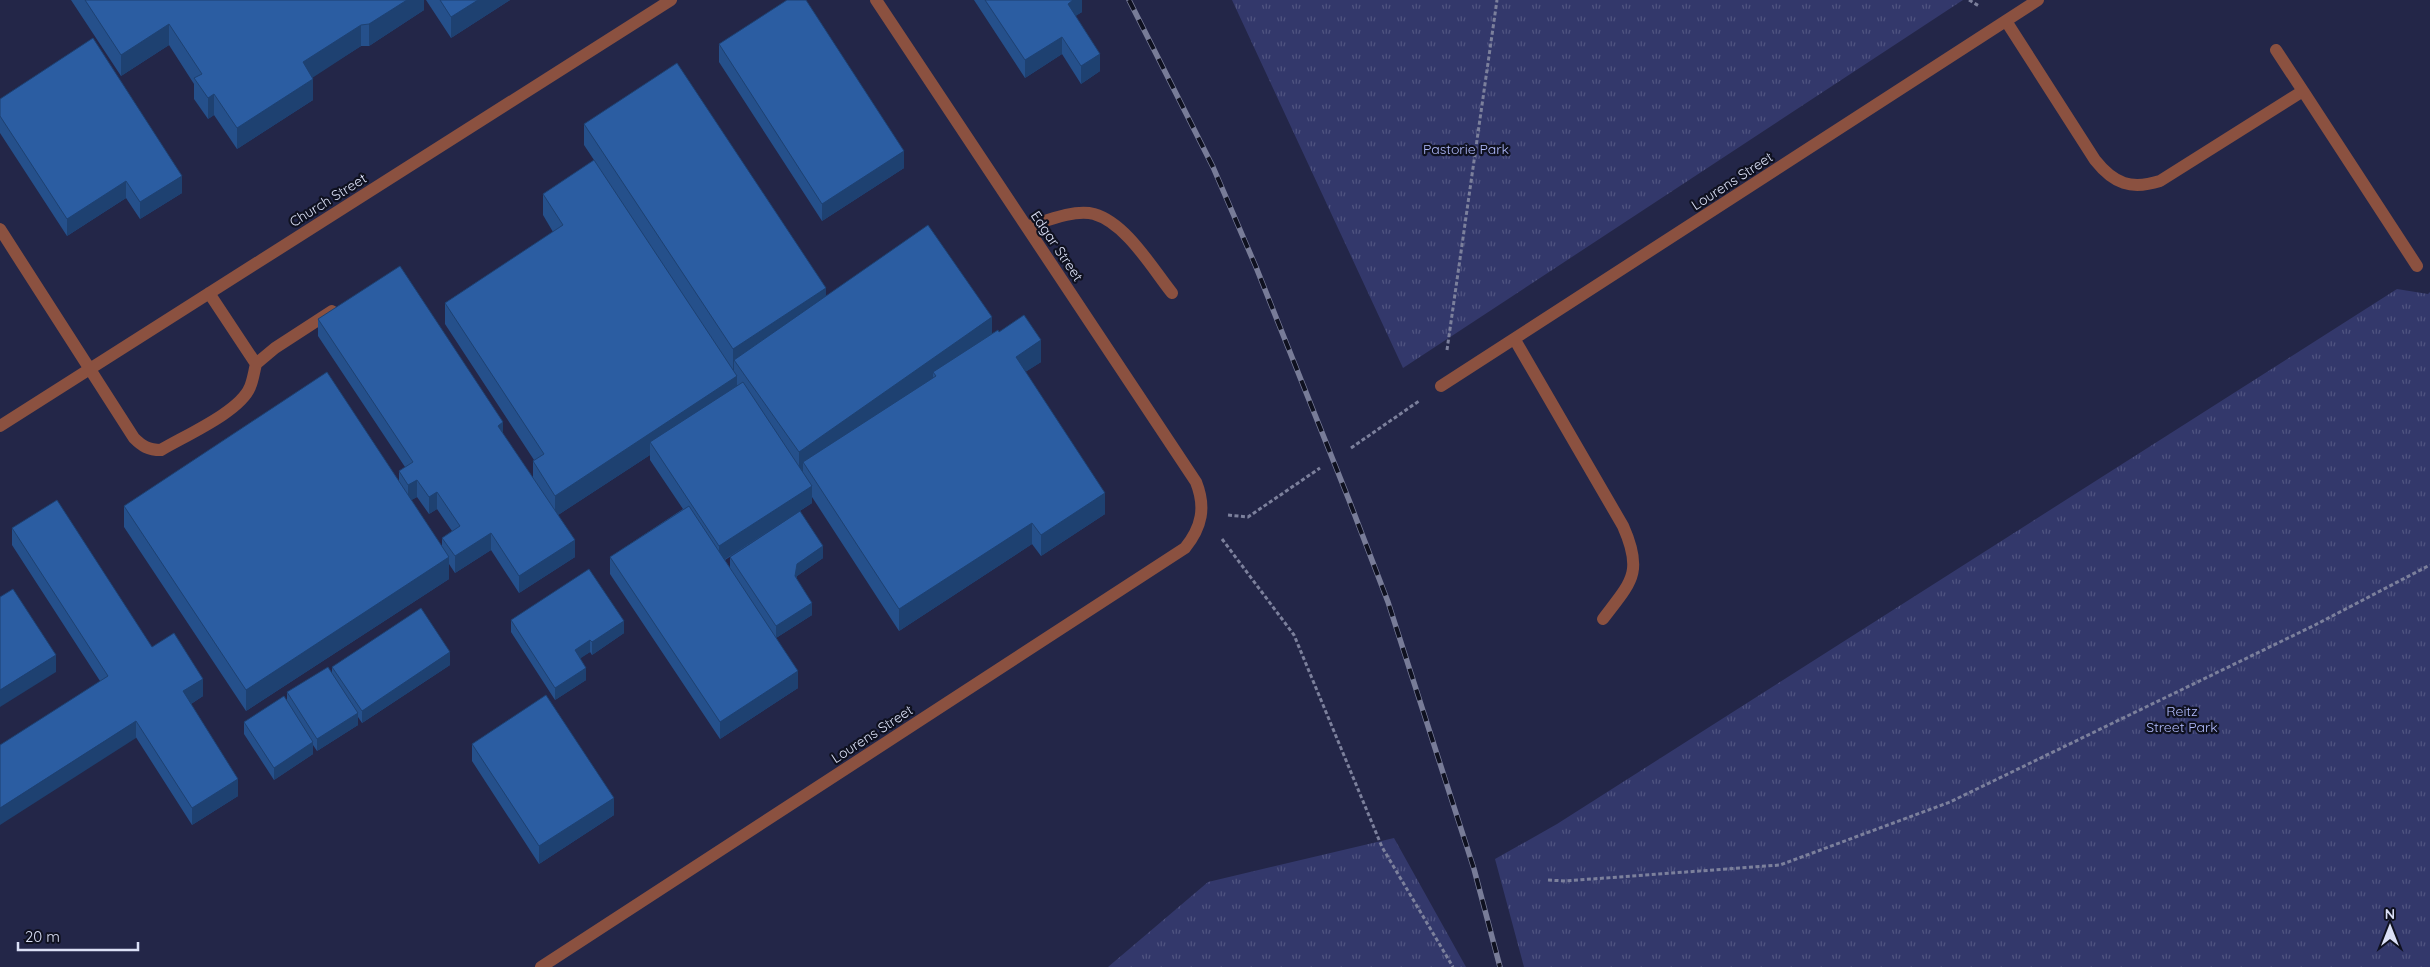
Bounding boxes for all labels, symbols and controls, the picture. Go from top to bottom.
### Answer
park label: Pastorie Park [1423,140,1509,158]
street label: Lourens Street [1688,148,1776,214]
street label: Church Street [286,169,370,231]
street label: Edgar Street [1027,207,1087,285]
street label: Lourens Street [828,701,916,767]
park label: Reitz Street Park [2146,702,2218,736]
north arrow [2365,902,2415,952]
text: N [2385,905,2395,923]
scale bar [18,920,138,952]
text: 20 m [25,927,60,946]

